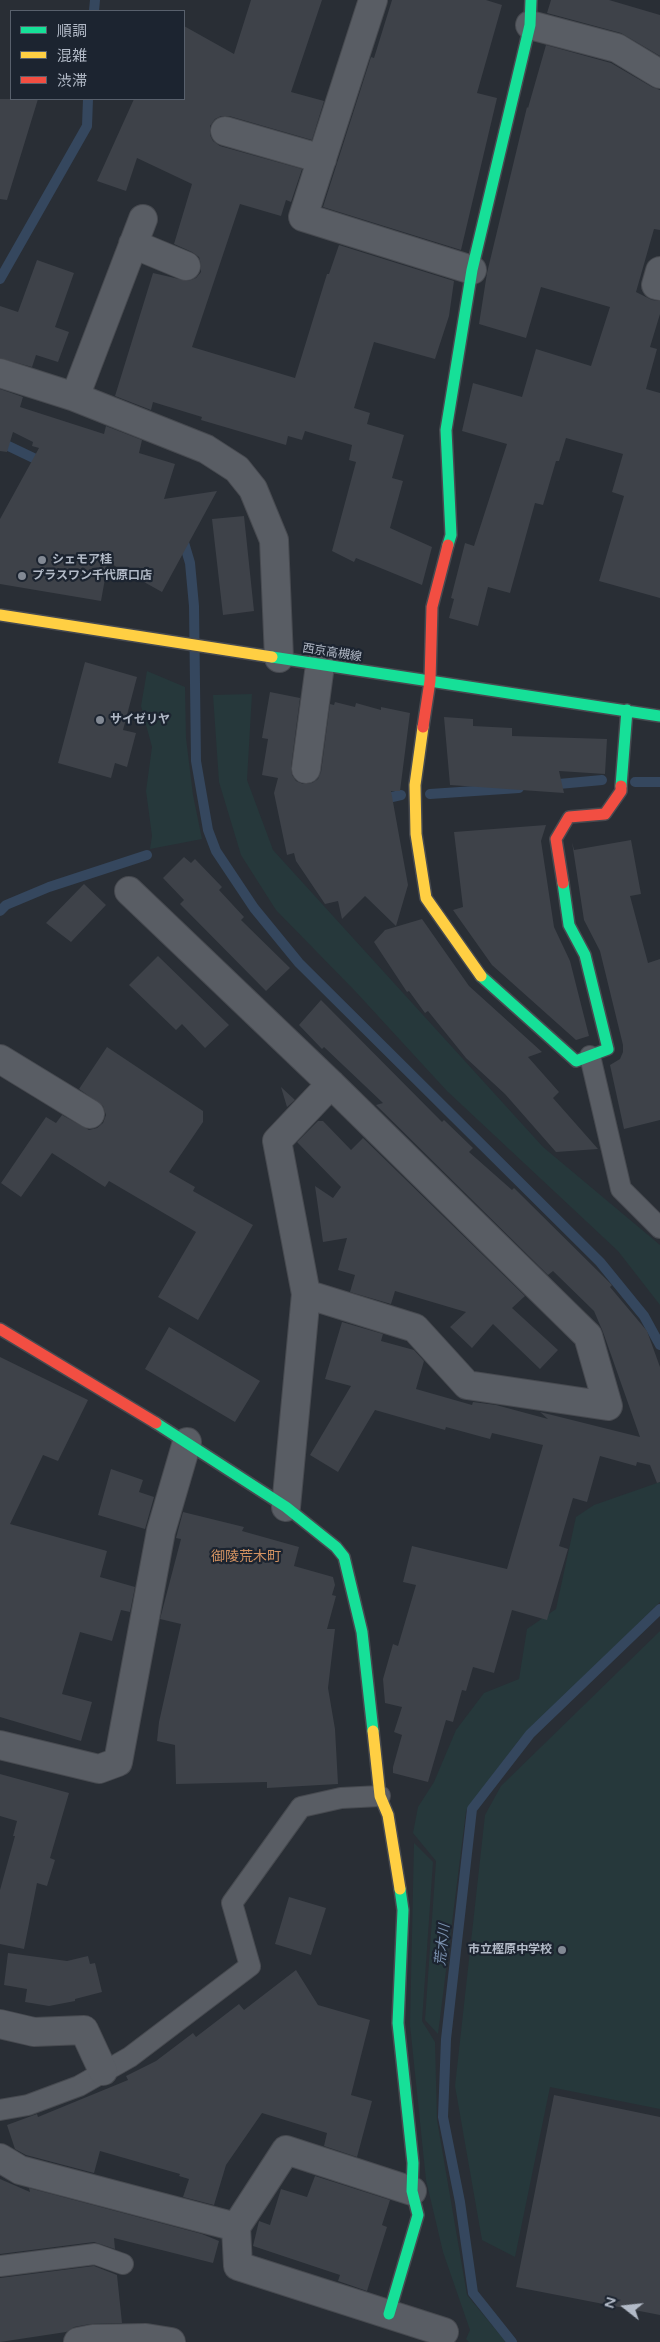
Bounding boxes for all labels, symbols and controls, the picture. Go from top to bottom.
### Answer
legend [10,10,185,100]
text: 順調 [57,22,87,40]
text: 混雑 [57,47,87,65]
text: 渋滞 [57,72,87,90]
place label: シェモア桂 [52,553,112,567]
marker: シェモア桂 [36,554,48,566]
place label: プラスワン千代原口店 [32,569,152,583]
marker: プラスワン千代原口店 [16,570,28,582]
street label: 西京高槻線 [301,641,363,665]
place label: サイゼリヤ [110,713,170,727]
marker: サイゼリヤ [94,714,106,726]
district label: 御陵荒木町 [211,1549,281,1565]
water label: 荒木川 [432,1923,454,1967]
place label: 市立樫原中学校 [468,1943,552,1957]
marker: 市立樫原中学校 [556,1944,568,1956]
north arrow [600,2282,650,2332]
text: N [600,2295,620,2310]

